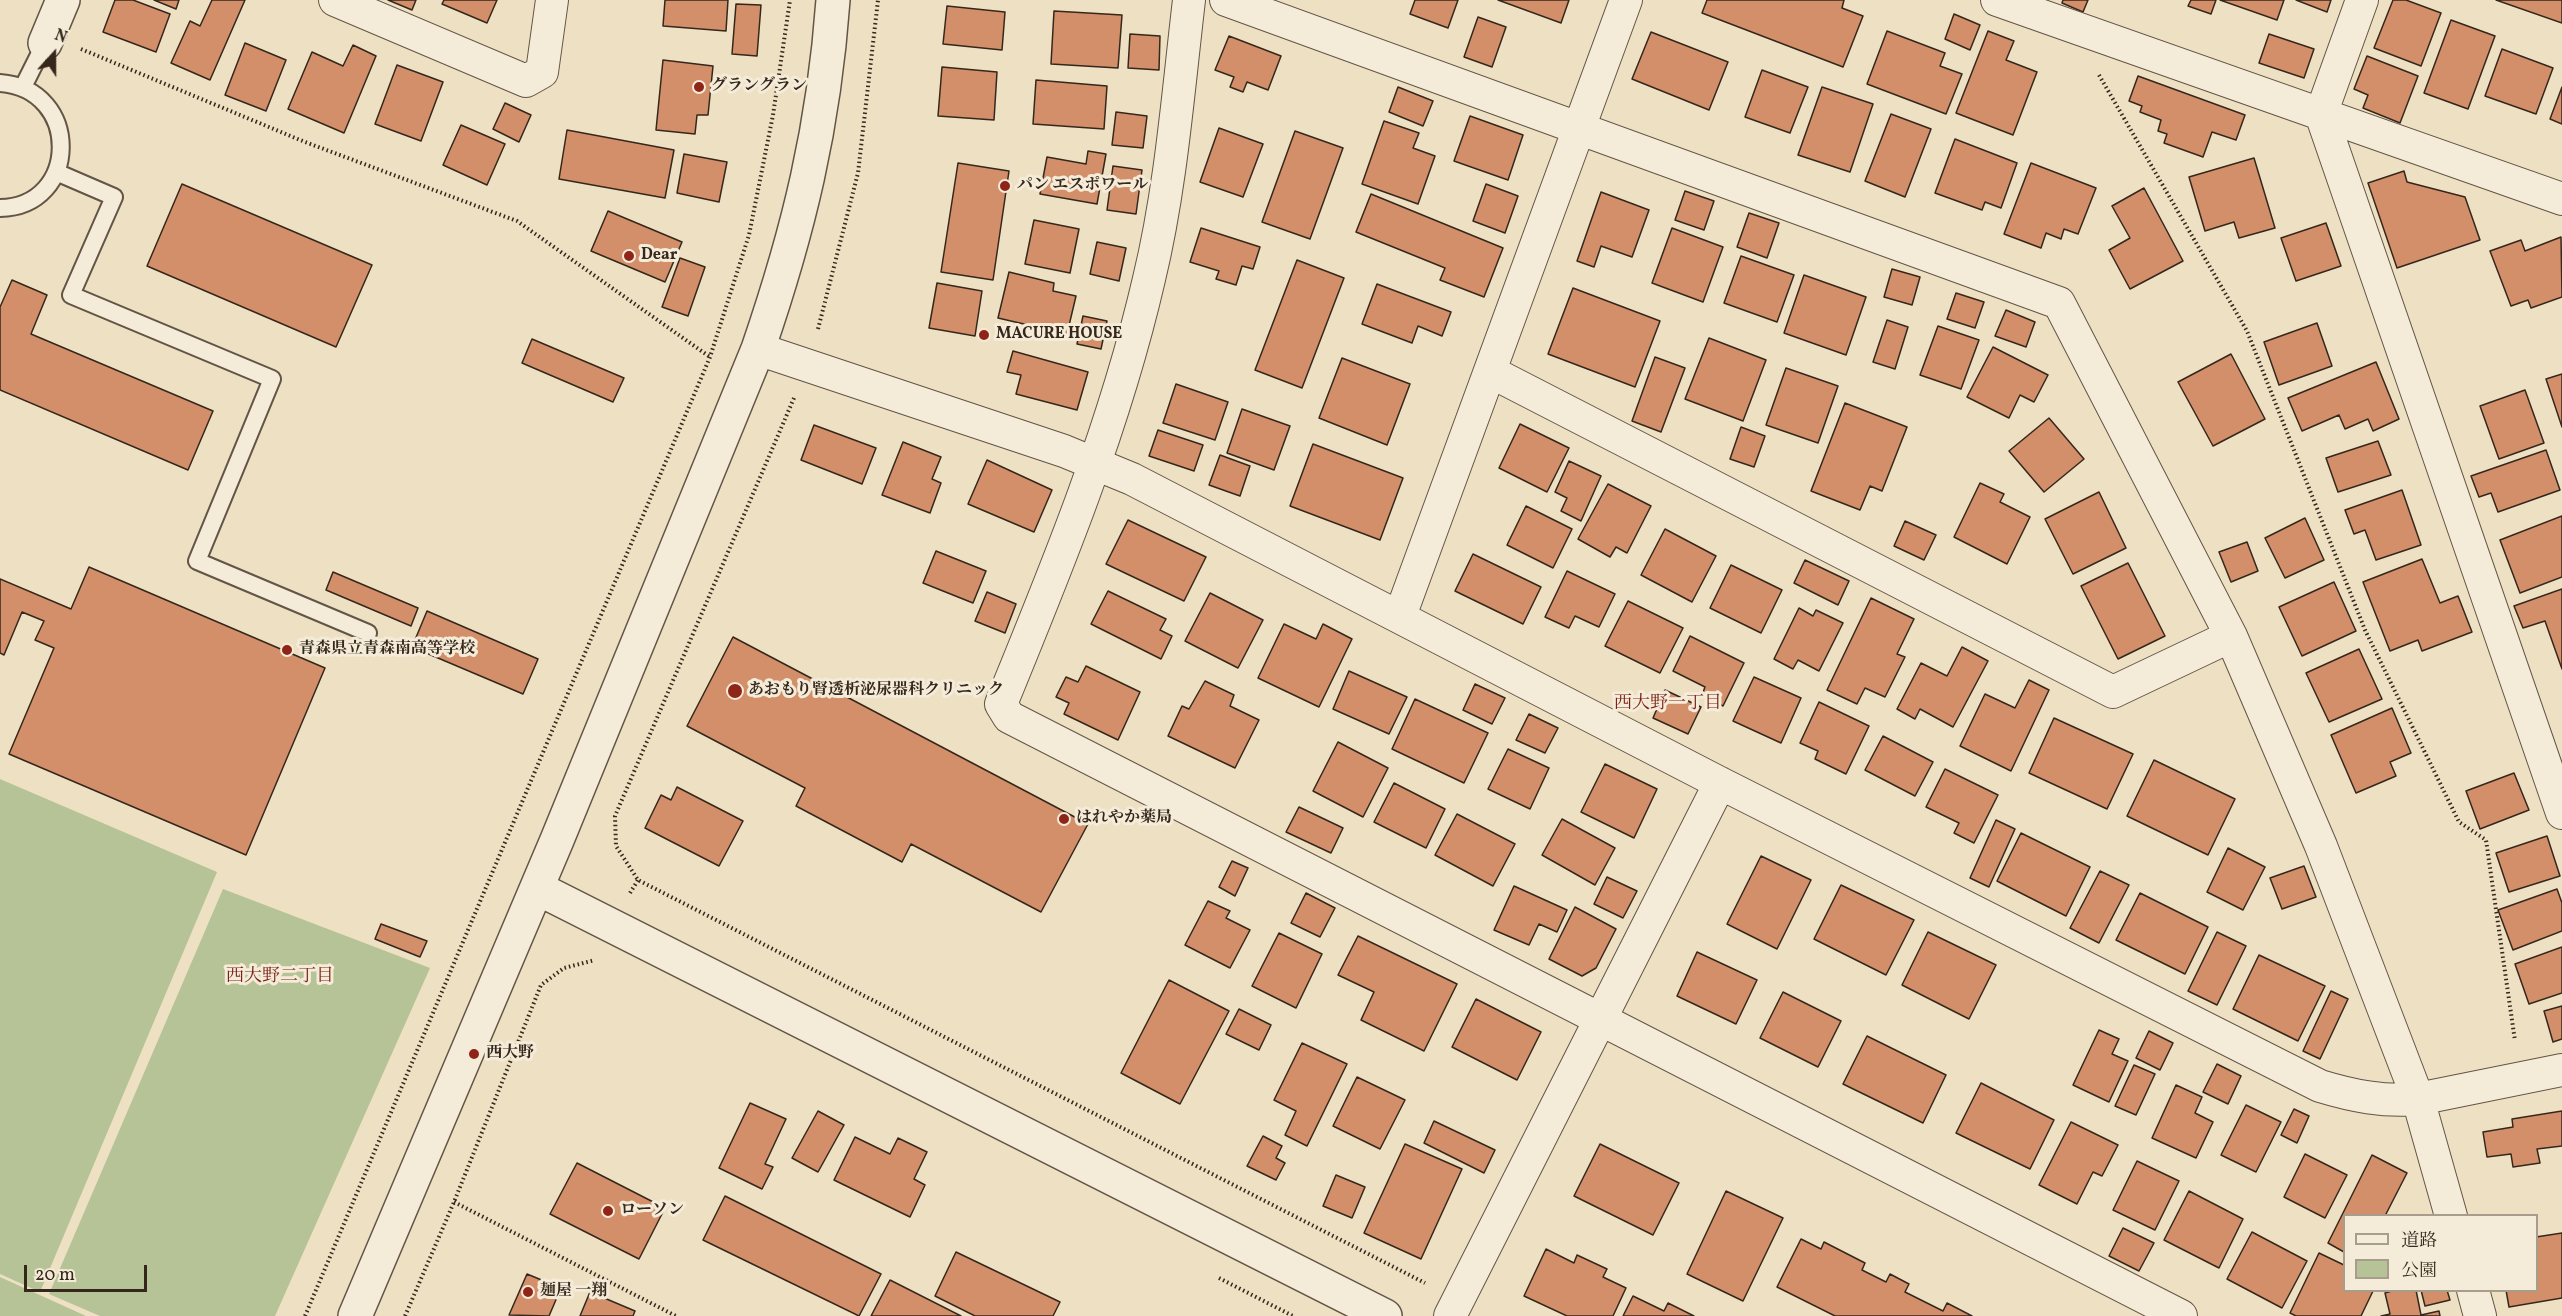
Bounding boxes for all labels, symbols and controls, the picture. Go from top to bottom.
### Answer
north arrow [24,24,84,84]
text: N [51,25,70,50]
place label: グラングラン [711,77,807,97]
marker: グラングラン [692,80,706,94]
place label: パン エスポワール [1017,176,1148,196]
marker: パン エスポワール [998,179,1012,193]
place label: Dear [641,246,677,266]
marker: Dear [622,249,636,263]
place label: MACURE HOUSE [996,325,1122,345]
marker: MACURE HOUSE [977,328,991,342]
place label: 青森県立青森南高等学校 [299,640,475,660]
marker: 青森県立青森南高等学校 [280,643,294,657]
place label: あおもり腎透析泌尿器科クリニック [748,681,1004,701]
marker: あおもり腎透析泌尿器科クリニック [726,682,744,700]
district label: 西大野一丁目 [1614,694,1722,716]
place label: はれやか薬局 [1076,809,1172,829]
marker: はれやか薬局 [1057,812,1071,826]
district label: 西大野二丁目 [226,967,334,989]
place label: 西大野 [486,1044,534,1064]
marker: 西大野 [467,1047,481,1061]
place label: ローソン [620,1201,684,1221]
marker: ローソン [601,1204,615,1218]
legend [2343,1214,2538,1292]
text: 道路 [2401,1229,2437,1254]
scale bar [27,1253,150,1291]
text: 公園 [2401,1259,2437,1284]
text: 20 m [35,1263,75,1288]
place label: 麺屋 一翔 [540,1282,607,1302]
marker: 麺屋 一翔 [521,1285,535,1299]

